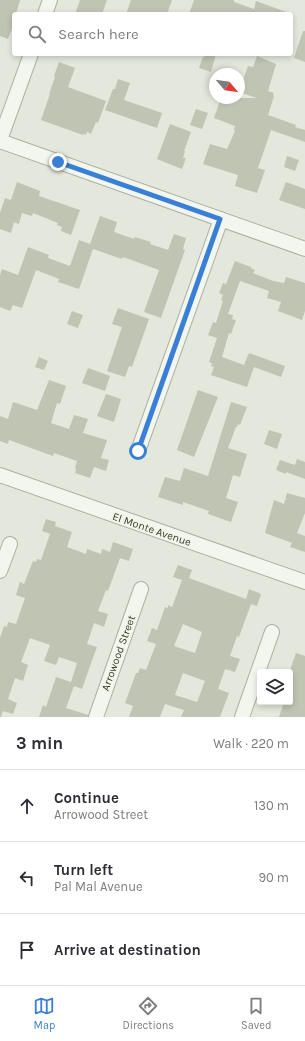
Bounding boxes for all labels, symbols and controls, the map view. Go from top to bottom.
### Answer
search box [12,12,293,56]
icon: search [26,23,48,45]
text: Search here [58,25,139,43]
north arrow [209,68,245,104]
route end [49,153,67,171]
route start [129,442,147,460]
street label: El Monte Avenue [111,510,193,549]
street label: Arrowood Street [99,614,138,693]
map controls [257,669,293,705]
button: layers [257,669,293,705]
text: 3 min [16,733,63,753]
text: Walk · 220 m [213,736,289,751]
text: Continue [54,789,119,807]
icon: ahead [16,795,38,817]
text: 130 m [254,798,289,813]
text: Arrowood Street [54,807,148,822]
text: Turn left [54,861,113,879]
icon: left [16,867,38,889]
text: 90 m [258,870,289,885]
text: Pal Mal Avenue [54,879,143,894]
icon: arrive [16,939,38,961]
text: Arrive at destination [54,941,201,959]
tab: Map [33,995,55,1032]
tab: Directions [122,995,174,1032]
tab: Saved [241,995,272,1032]

